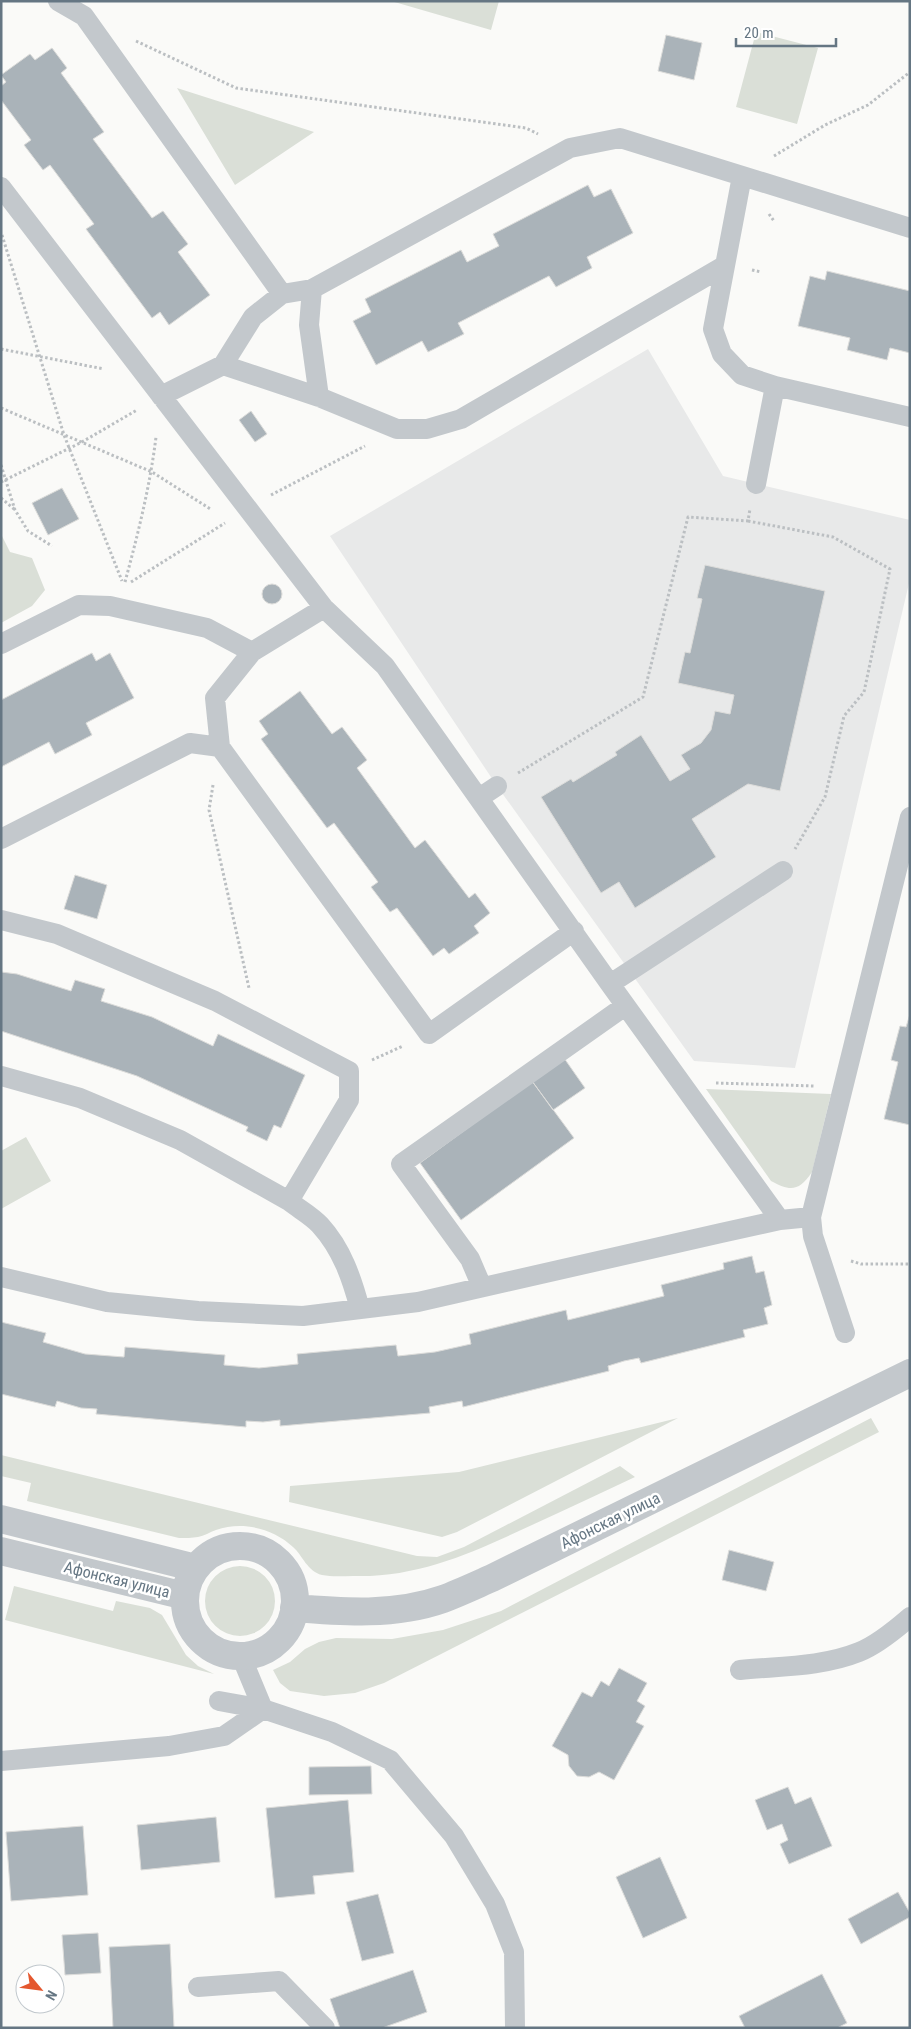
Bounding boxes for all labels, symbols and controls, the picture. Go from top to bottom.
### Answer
scale bar [736,15,836,47]
text: 20 m [744,24,774,42]
street label: Афонская улица [557,1488,663,1553]
street label: Афонская улица [62,1557,172,1602]
north arrow [15,1964,65,2014]
text: N [42,1988,60,2003]

